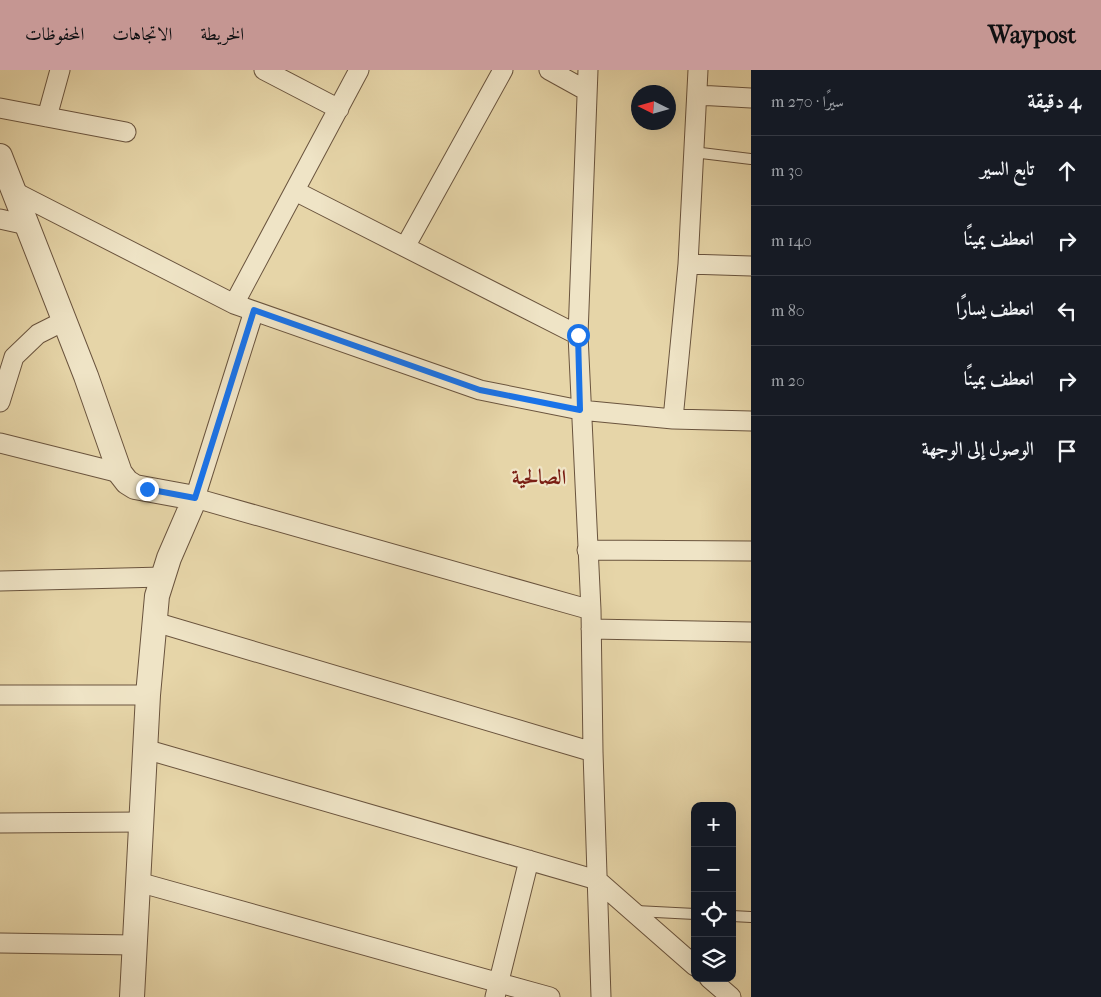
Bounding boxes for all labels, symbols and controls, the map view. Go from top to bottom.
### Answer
text: Waypost [988,21,1076,49]
text: المحفوظات [25,24,84,45]
text: الاتجاهات [112,24,172,45]
text: الخريطة [200,24,244,45]
north arrow [631,85,676,130]
text: 4 دقيقة [1027,89,1081,113]
text: سيرًا · 270 m [771,92,844,111]
icon: ahead [1053,157,1081,185]
text: تابع السير [980,158,1034,180]
text: 30 m [771,161,803,180]
icon: right [1053,227,1081,255]
text: انعطف يمينًا [964,228,1034,250]
text: 140 m [771,231,812,250]
icon: left [1053,297,1081,325]
text: انعطف يسارًا [956,298,1034,320]
text: 80 m [771,301,805,320]
route start [567,324,590,347]
icon: right [1053,367,1081,395]
text: انعطف يمينًا [964,368,1034,390]
text: 20 m [771,371,805,390]
icon: arrive [1053,437,1081,465]
text: الوصول إلى الوجهة [922,438,1034,460]
district label: الصالحية [512,465,566,489]
route end [136,478,159,501]
map controls [691,802,736,982]
button: + [691,802,736,847]
button: − [691,847,736,892]
button: locate [691,892,736,937]
button: layers [691,937,736,982]

